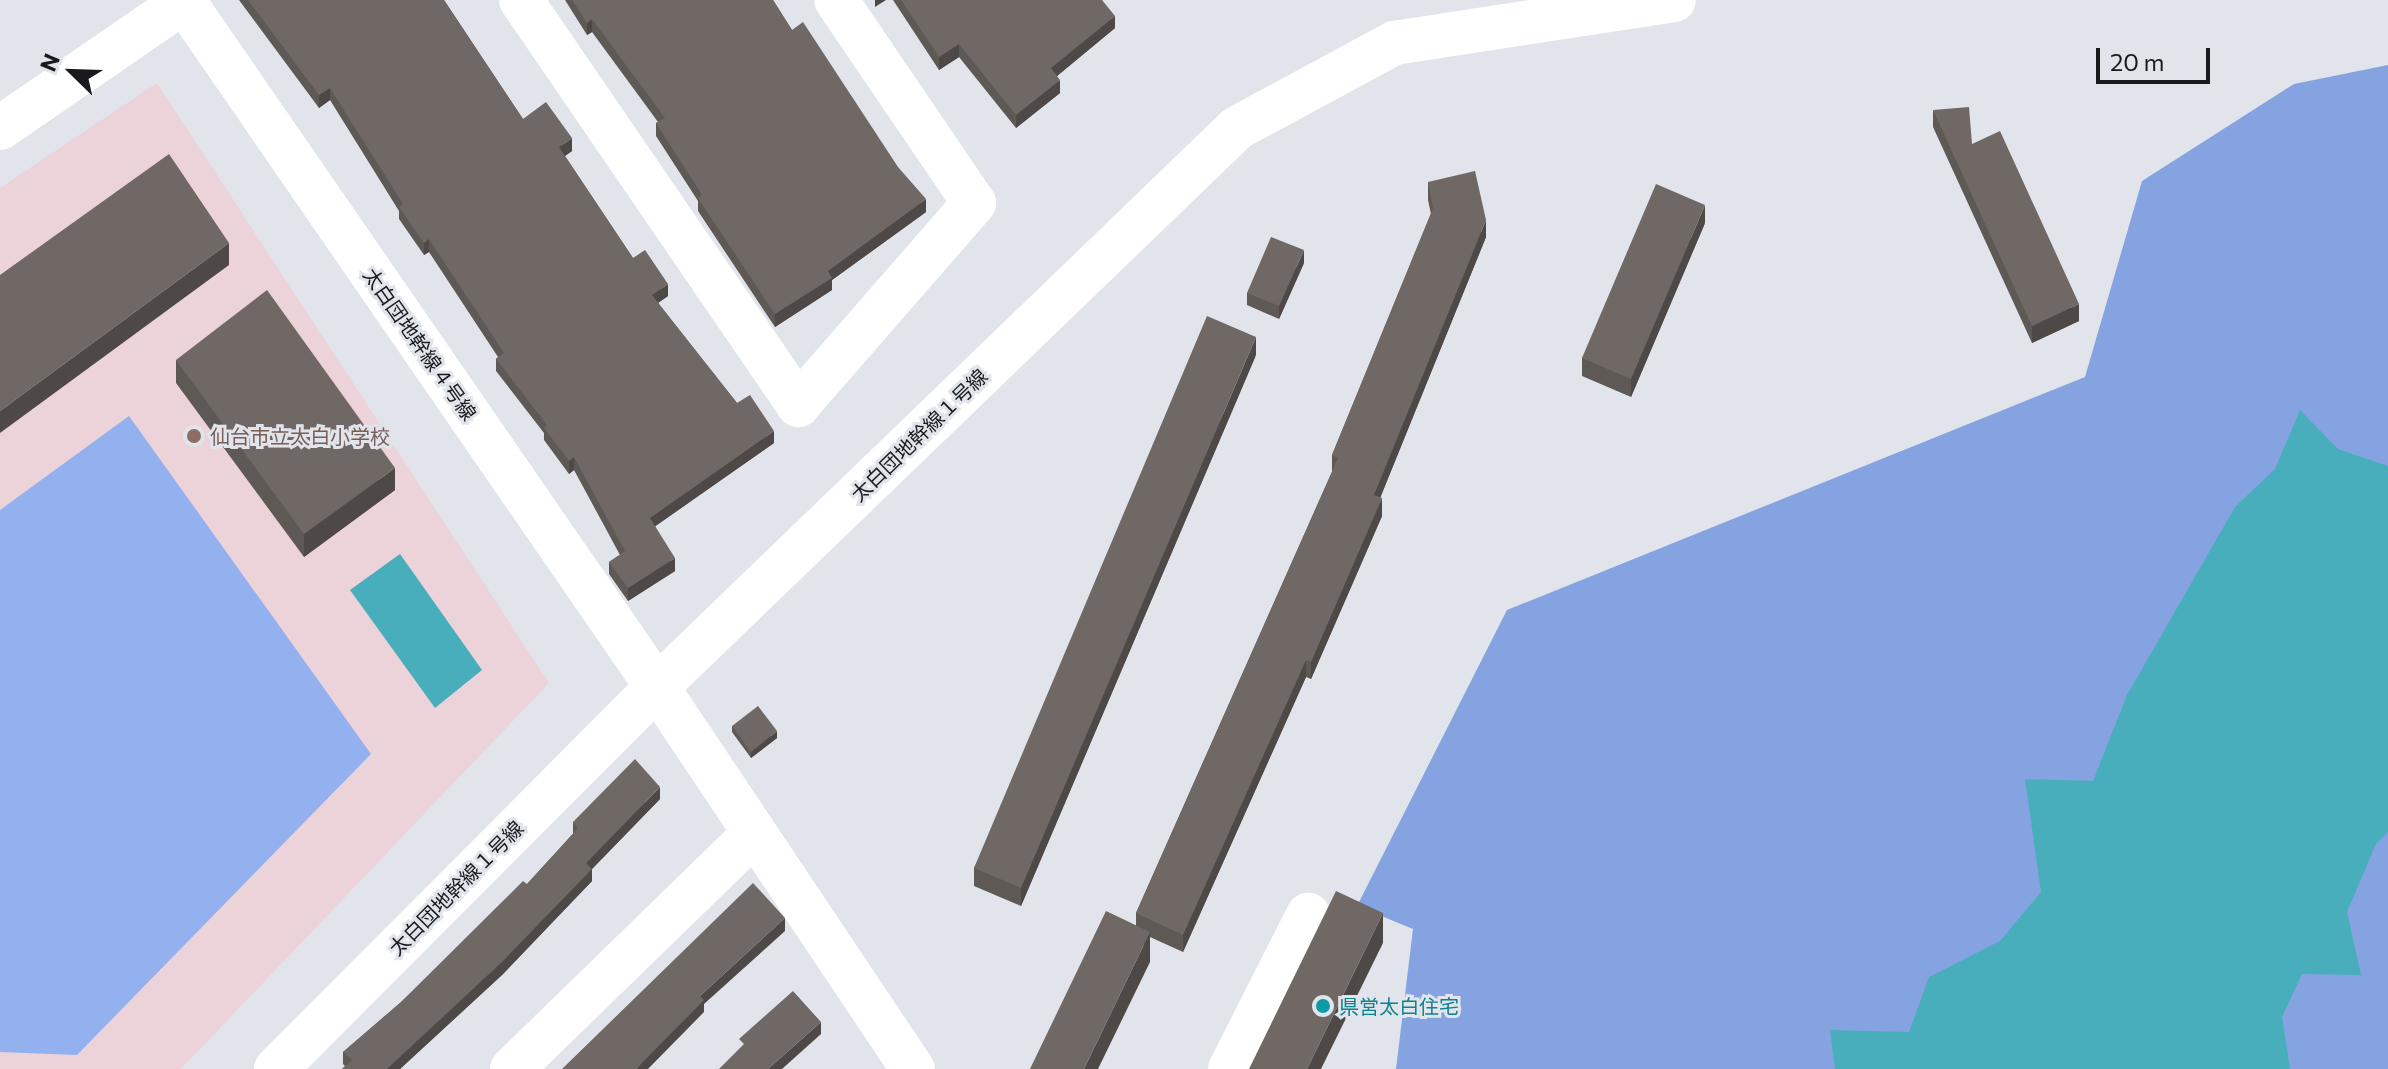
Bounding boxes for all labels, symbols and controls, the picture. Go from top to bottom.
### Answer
north arrow [32,32,112,112]
scale bar [2100,32,2214,82]
text: 20 m [2110,47,2164,76]
text: N [34,50,65,75]
street label: 太白団地幹線４号線 [359,263,481,425]
street label: 太白団地幹線１号線 [846,364,992,506]
place label: 仙台市立太白小学校 [210,424,390,448]
marker: 仙台市立太白小学校 [185,427,203,445]
street label: 太白団地幹線１号線 [384,816,528,960]
place label: 県営太白住宅 [1339,994,1459,1018]
marker: 県営太白住宅 [1314,997,1332,1015]

